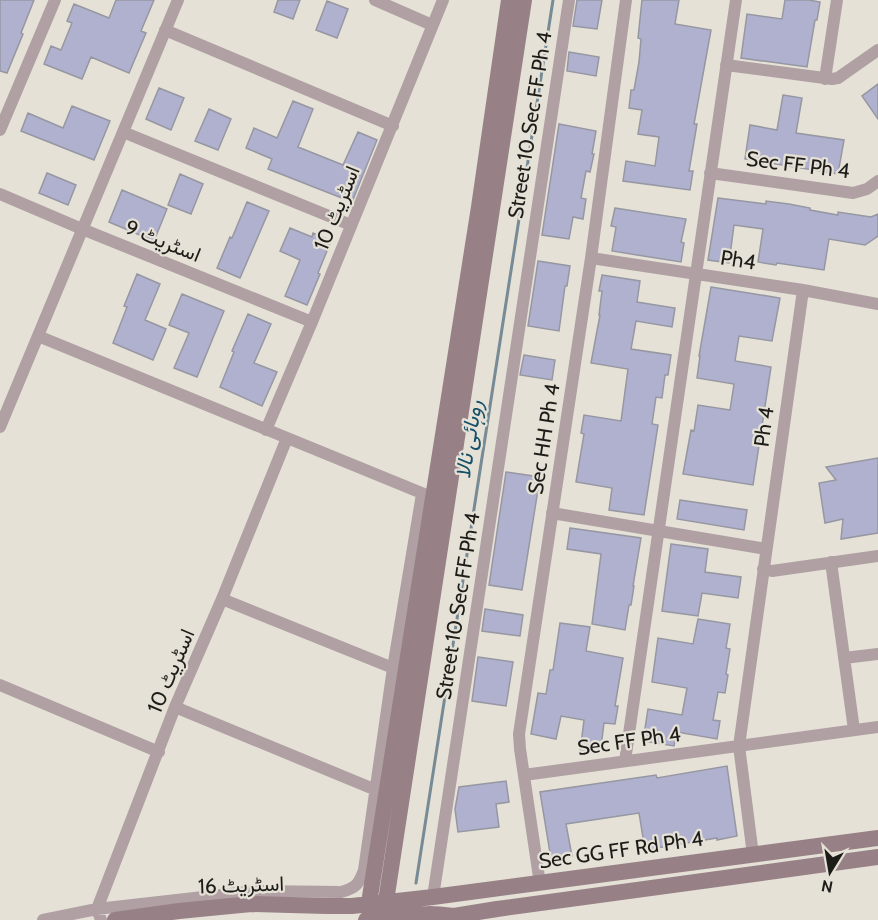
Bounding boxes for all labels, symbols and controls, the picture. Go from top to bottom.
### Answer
street label: Street 10 Sec FF Ph 4 [502,30,557,220]
street label: Sec FF Ph 4 [745,146,851,183]
street label: اسٹریٹ 10 [308,162,366,254]
street label: اسٹریٹ 9 [121,214,205,268]
street label: Ph4 [719,244,758,275]
street label: Sec HH Ph 4 [522,382,565,496]
water label: روہائی نالا [449,397,489,480]
street label: Ph 4 [748,405,779,449]
street label: Street 10 Sec FF Ph 4 [430,511,485,701]
street label: اسٹریٹ 10 [142,625,200,717]
street label: Sec FF Ph 4 [576,721,682,760]
street label: Sec GG FF Rd Ph 4 [537,826,705,873]
north arrow [800,842,860,902]
street label: اسٹریٹ 16 [197,871,285,899]
text: N [820,876,835,897]

